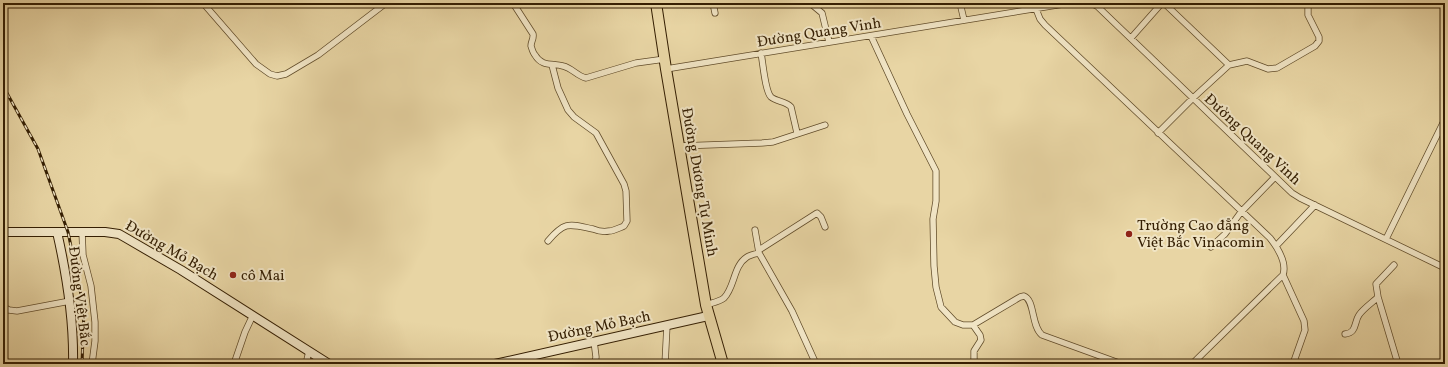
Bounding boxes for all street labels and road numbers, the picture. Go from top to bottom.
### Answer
street label: Đường Quang Vinh [755,13,883,54]
street label: Đường Quang Vinh [1199,90,1305,191]
street label: Đường Dương Tự Minh [675,106,722,259]
street label: Đường Mỏ Bạch [121,216,222,287]
street label: Đường Việt Bắc [62,245,95,348]
street label: Đường Mỏ Bạch [546,306,653,349]

